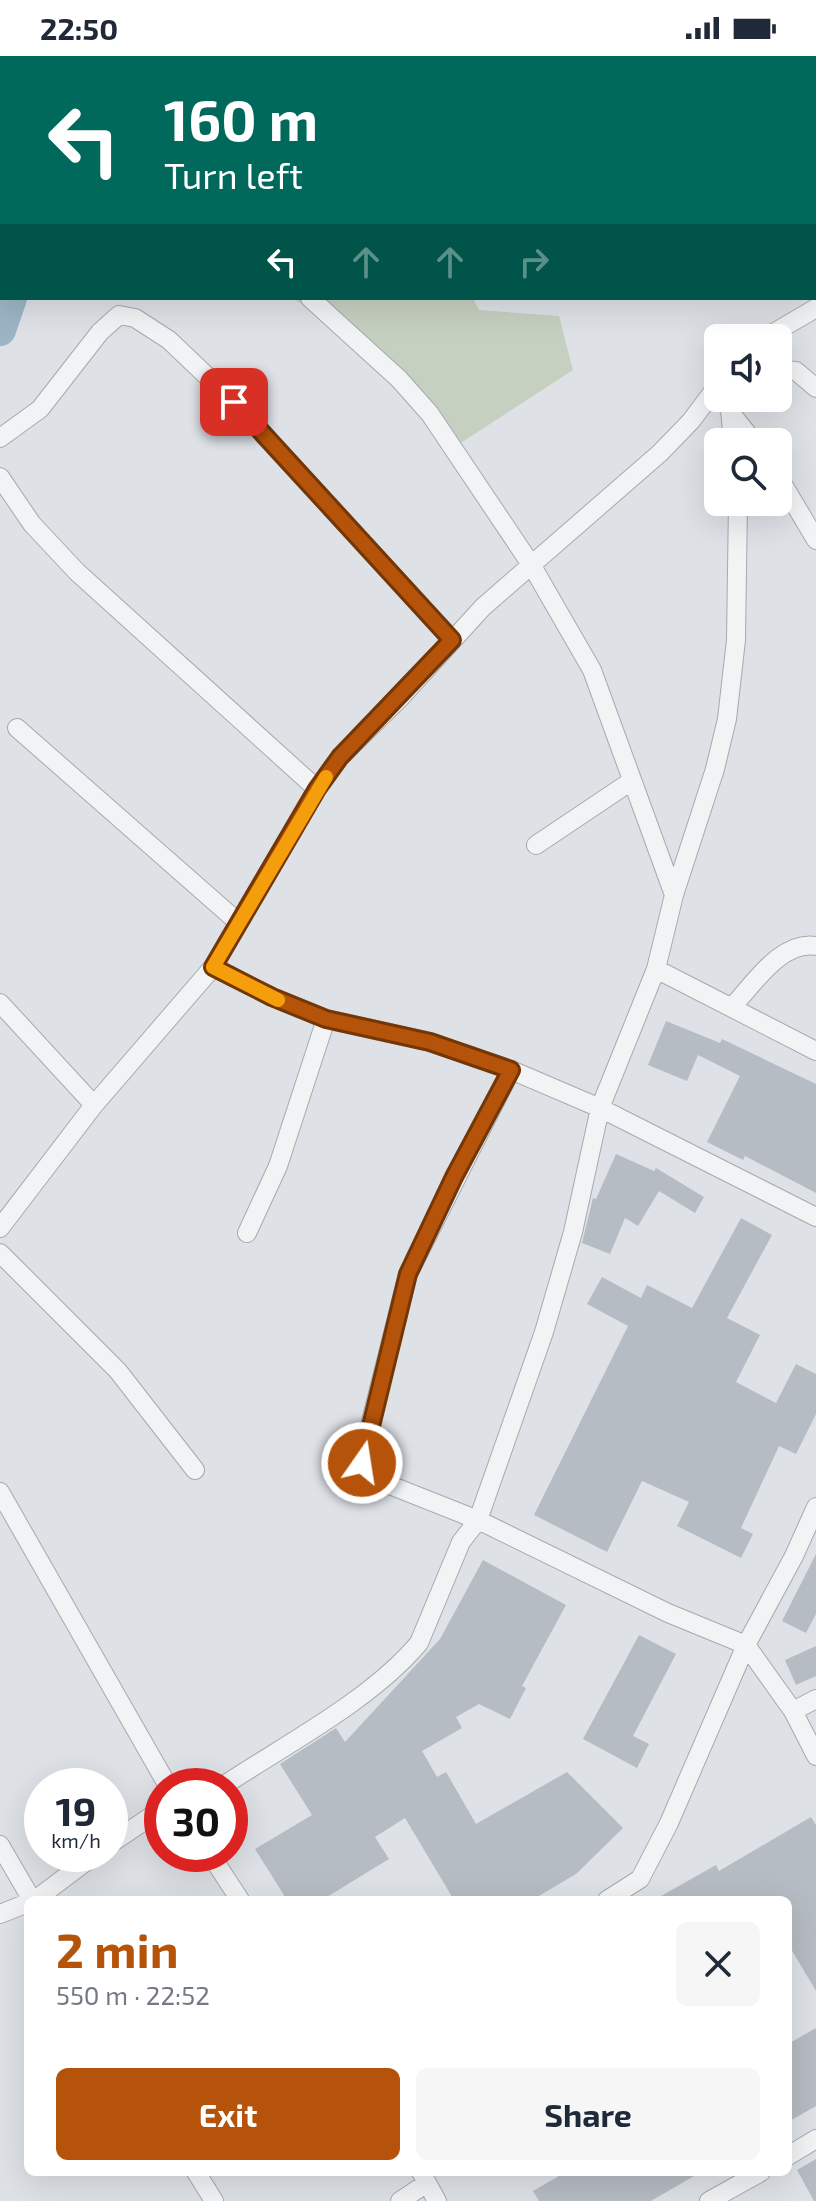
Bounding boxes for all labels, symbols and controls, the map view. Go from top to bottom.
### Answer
text: 22:50 [40,10,118,46]
text: 160 m [164,85,318,152]
icon: left [32,88,136,192]
text: Turn left [164,153,303,196]
icon: left [260,240,304,284]
icon: ahead [344,240,388,284]
icon: ahead [428,240,472,284]
icon: right [512,240,556,284]
map controls [704,324,792,516]
button: sound [704,324,792,412]
pin [200,368,268,436]
icon: arrive [212,380,256,424]
button: search [704,428,792,516]
position arrow [320,1421,404,1505]
speed limit sign: 30 [144,1768,248,1872]
text: 19 [56,1786,96,1834]
text: km/h [51,1828,101,1852]
text: 2 min [56,1920,179,1978]
button: close [676,1922,760,2006]
text: 550 m · 22:52 [56,1979,210,2010]
button: Exit [56,2068,400,2160]
button: Share [416,2068,760,2160]

